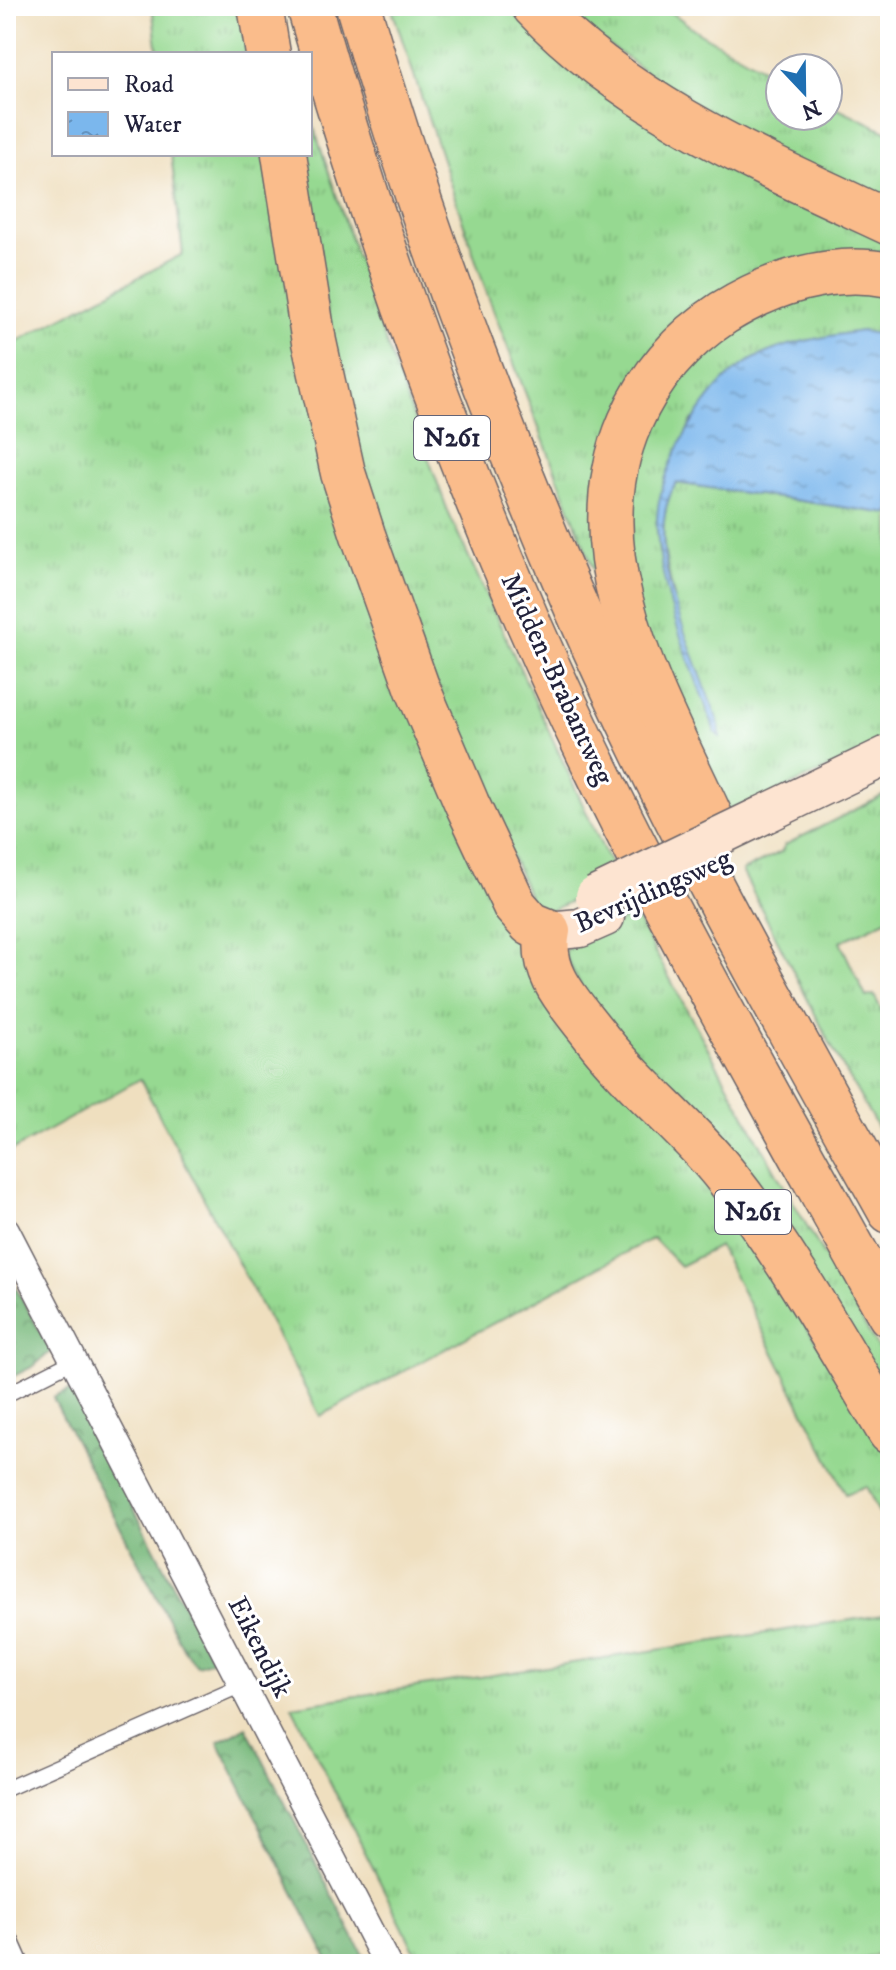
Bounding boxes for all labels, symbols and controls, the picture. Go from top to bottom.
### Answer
legend [52,52,312,156]
north arrow [764,52,844,132]
text: Road [124,70,174,100]
text: N [797,93,824,125]
text: Water [123,110,181,140]
road number: N261 [414,416,490,460]
street label: Midden-Brabantweg [493,567,622,791]
street label: Bevrijdingsweg [569,841,737,941]
road number: N261 [715,1190,791,1234]
street label: Eikendijk [220,1591,300,1703]

